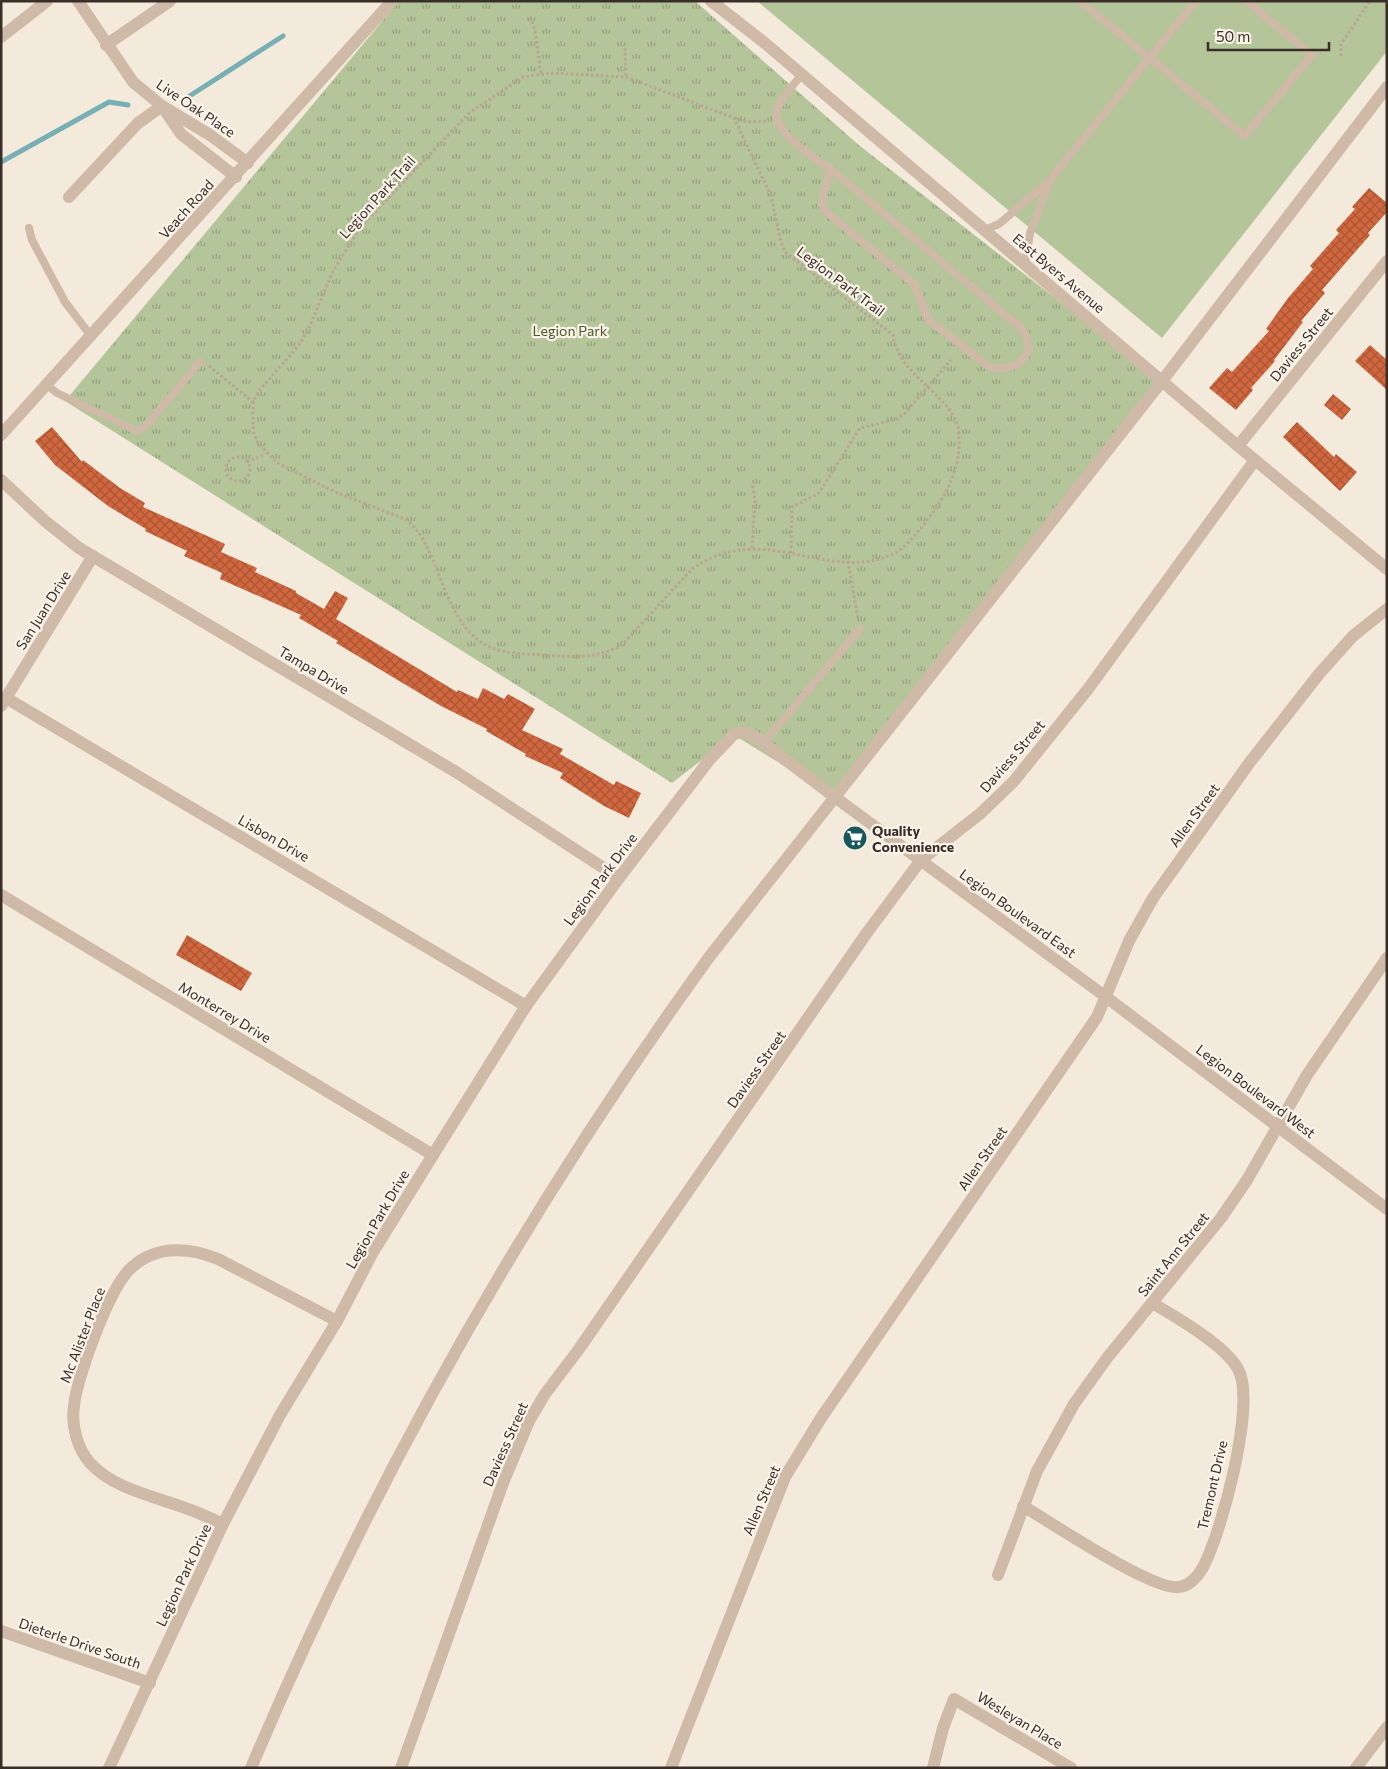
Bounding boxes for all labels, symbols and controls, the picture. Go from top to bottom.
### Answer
scale bar [1208,20,1329,52]
text: 50 m [1216,27,1250,45]
street label: Live Oak Place [153,75,239,141]
street label: Legion Park Trail [335,152,419,242]
street label: Veach Road [155,176,217,242]
street label: East Byers Avenue [1010,230,1108,316]
street label: Legion Park Trail [794,243,888,319]
street label: Daviess Street [1266,303,1336,385]
park label: Legion Park [533,322,608,339]
street label: San Juan Drive [12,567,74,653]
street label: Tampa Drive [276,642,352,698]
street label: Daviess Street [976,716,1048,796]
street label: Allen Street [1165,780,1223,850]
street label: Lisbon Drive [235,811,313,865]
place label: Quality Convenience [872,822,954,855]
supermarket icon: Quality Convenience [842,825,868,851]
street label: Legion Park Drive [560,829,640,929]
street label: Legion Boulevard East [956,865,1080,961]
street label: Monterrey Drive [176,978,274,1046]
street label: Daviess Street [723,1027,789,1111]
street label: Legion Boulevard West [1193,1041,1319,1142]
street label: Allen Street [954,1122,1010,1193]
street label: Legion Park Drive [342,1166,412,1272]
street label: Saint Ann Street [1134,1208,1212,1300]
street label: Mc Alister Place [56,1285,108,1385]
street label: Daviess Street [479,1399,531,1489]
street label: Tremont Drive [1193,1439,1231,1531]
street label: Allen Street [739,1462,783,1538]
street label: Legion Park Drive [152,1521,214,1629]
street label: Dieterle Drive South [17,1614,143,1672]
street label: Wesleyan Place [974,1688,1066,1752]

